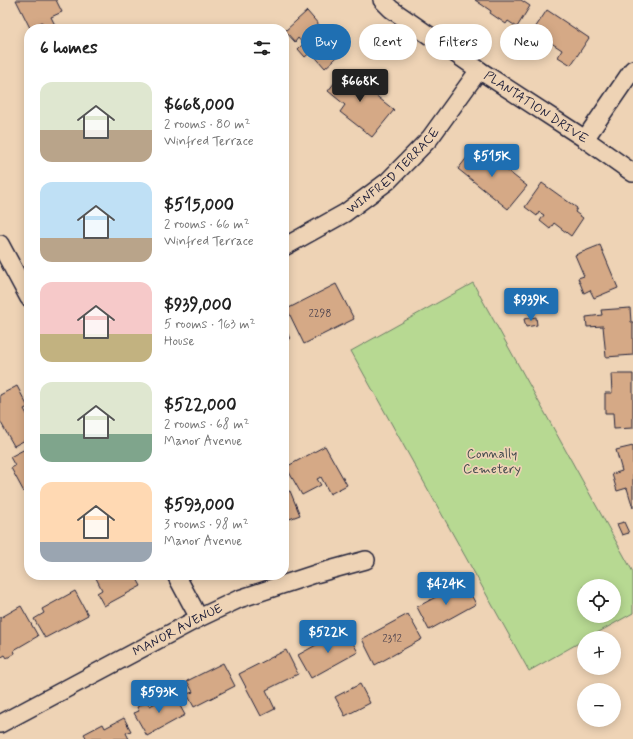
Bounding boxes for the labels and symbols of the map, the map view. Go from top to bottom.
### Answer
street label: PLANTATION DRIVE [481,67,592,147]
pin: $668K [332,69,388,103]
street label: WINFRED TERRACE [343,124,443,218]
pin: $515K [464,144,520,178]
pin: $939K [503,288,559,322]
house number: 2298 [308,307,332,321]
park label: Connally Cemetery [463,446,521,478]
pin: $424K [418,572,474,606]
street label: MANOR AVENUE [130,599,226,660]
pin: $522K [300,620,356,654]
house number: 2312 [382,632,402,646]
pin: $593K [131,680,187,714]

